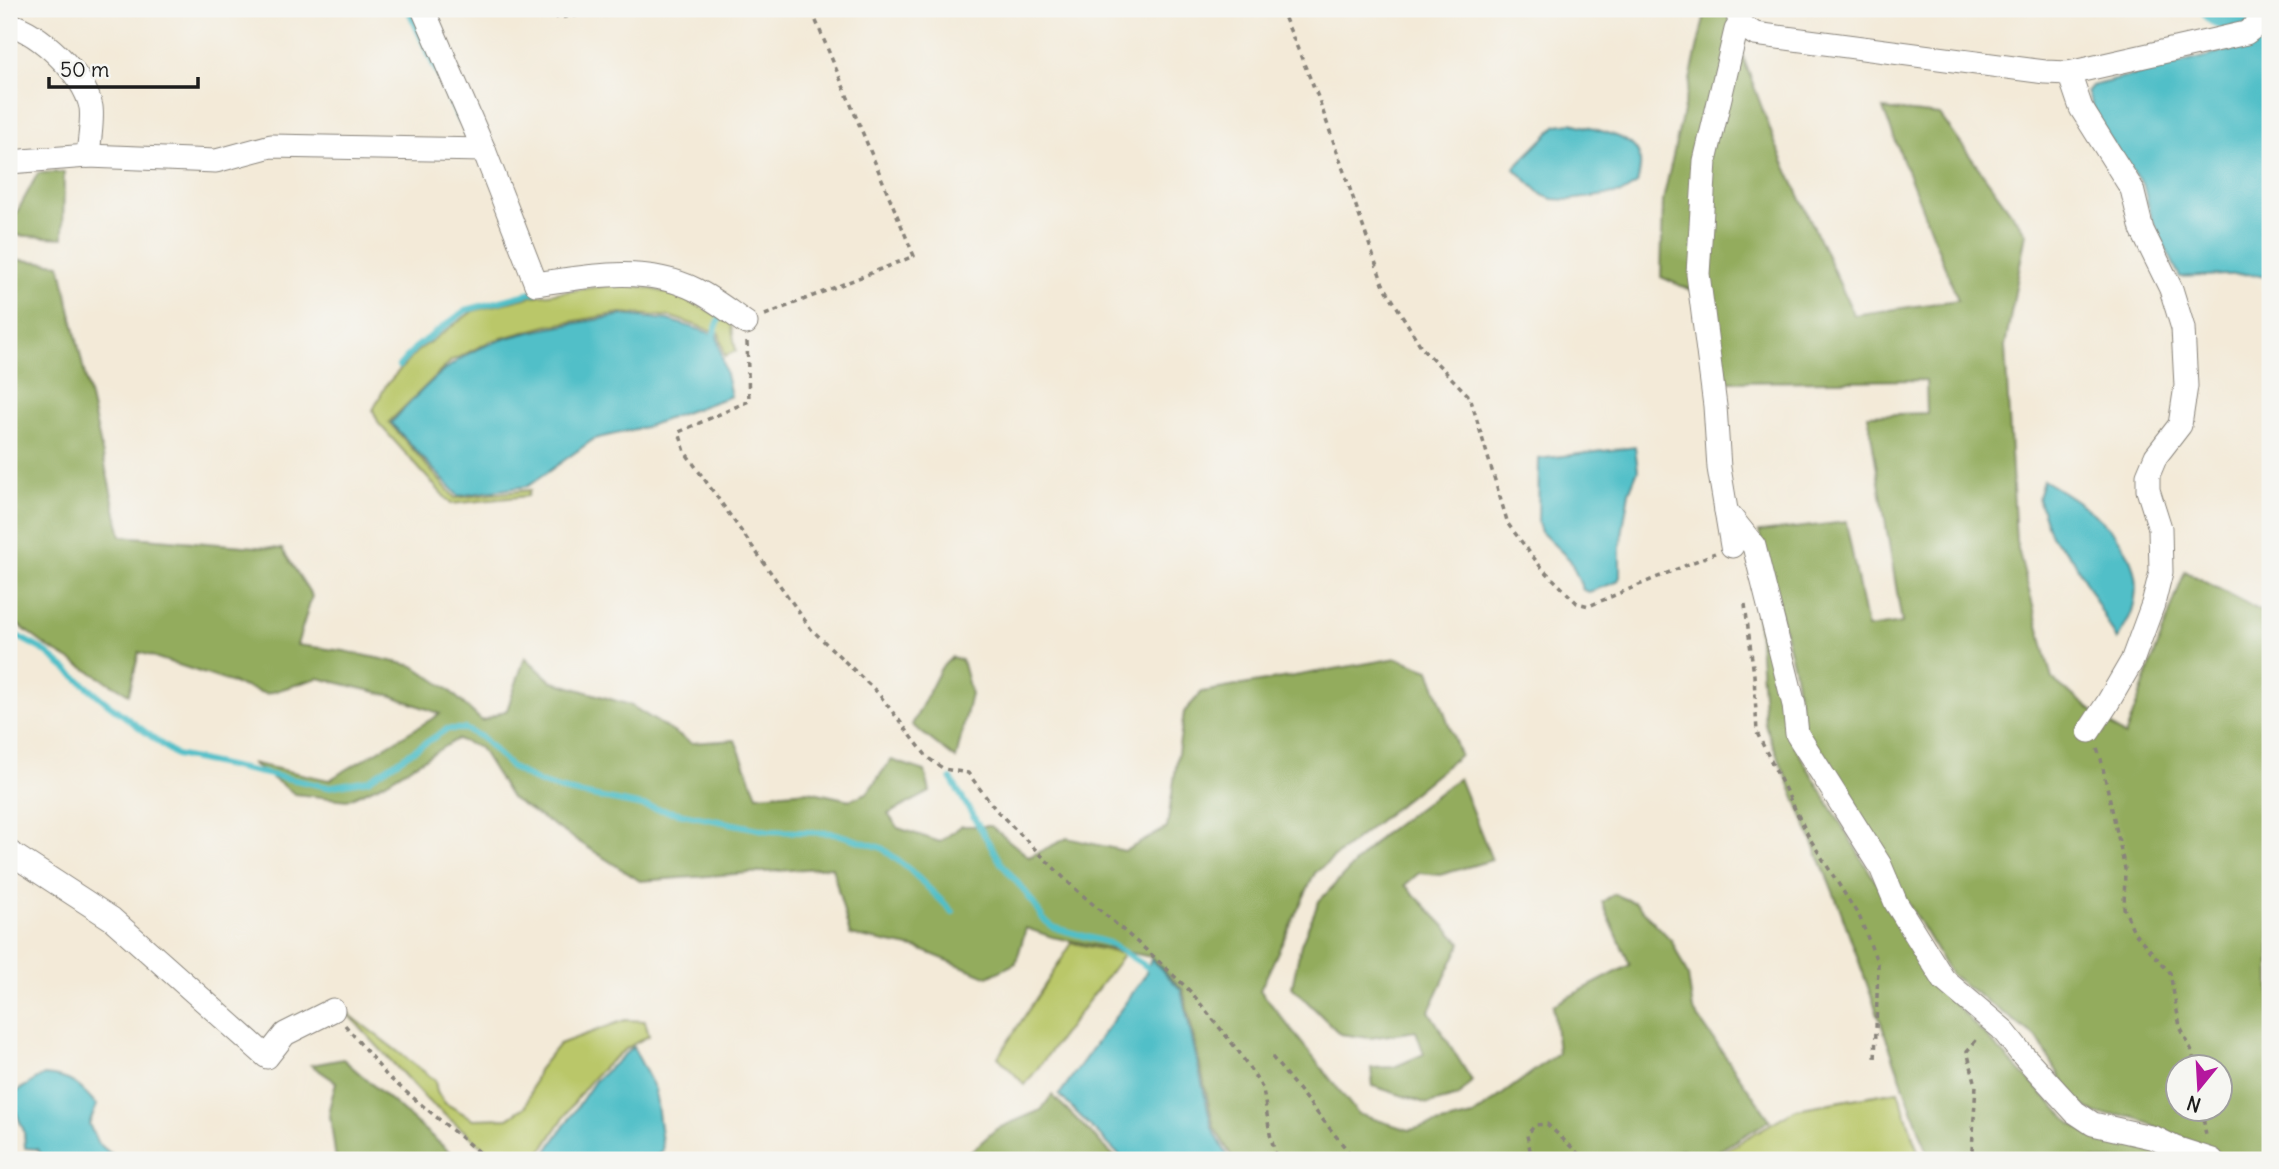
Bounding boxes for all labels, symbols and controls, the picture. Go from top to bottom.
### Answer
scale bar [49,46,198,90]
text: 50 m [60,56,109,83]
north arrow [2164,1054,2234,1124]
text: N [2184,1091,2204,1118]

